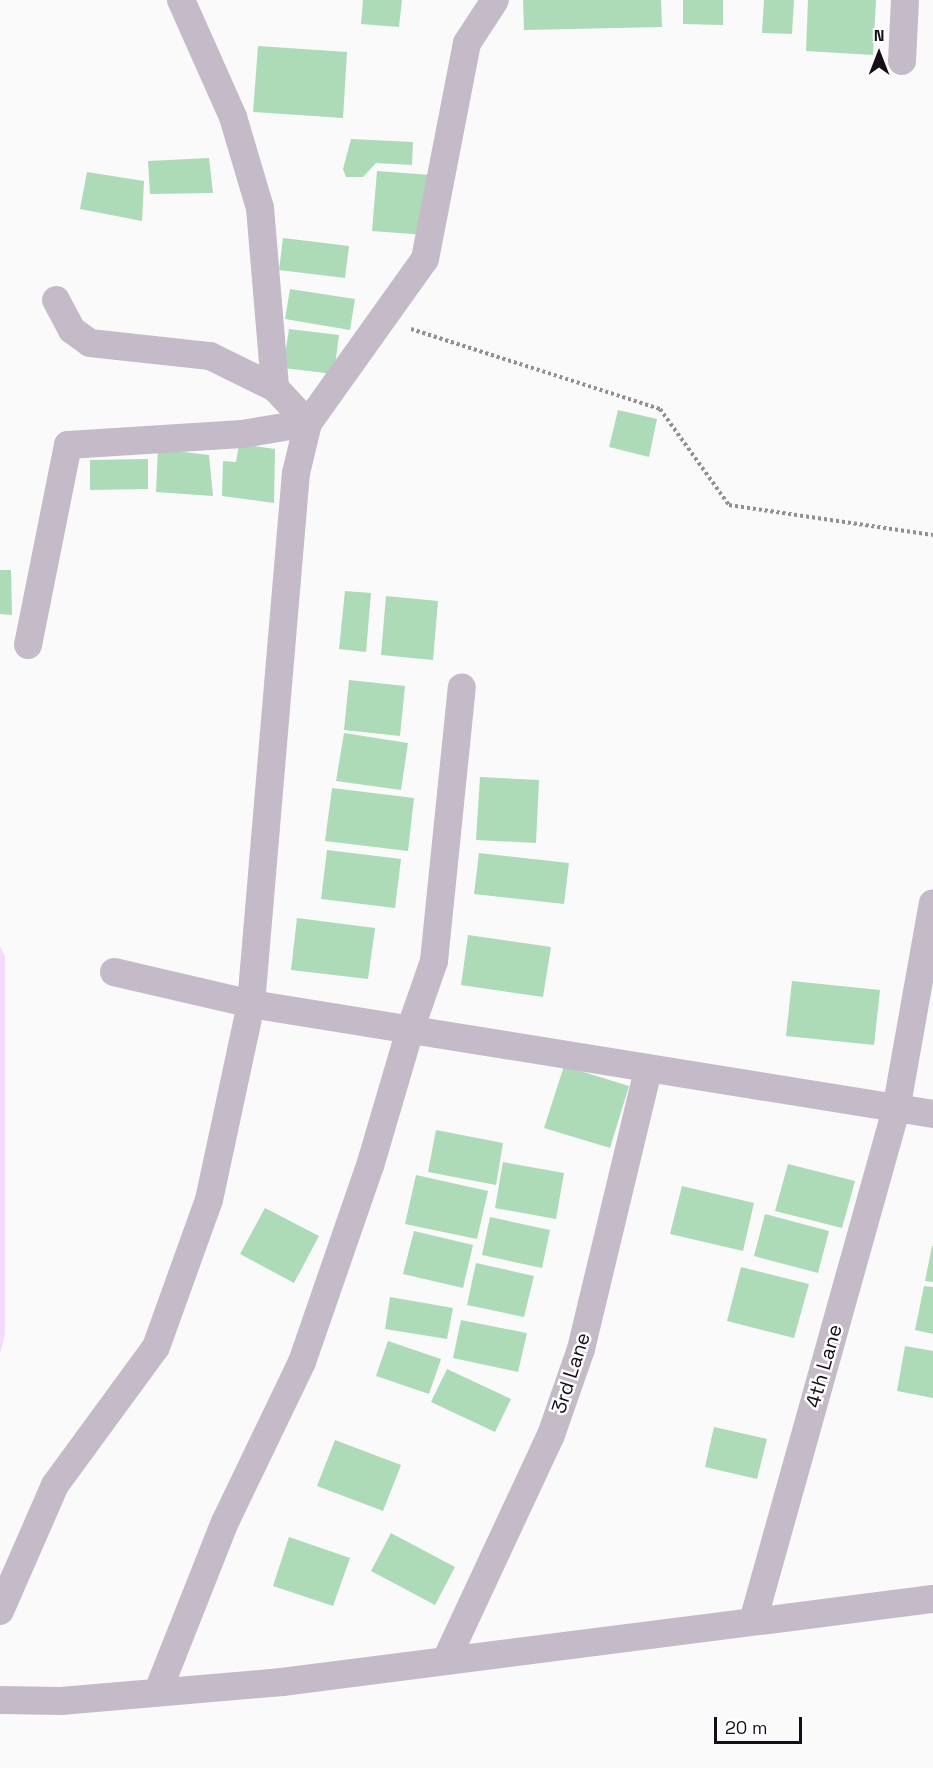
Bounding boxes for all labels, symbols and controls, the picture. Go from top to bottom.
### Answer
north arrow [849,24,909,84]
text: N [874,25,884,46]
street label: 4th Lane [801,1322,847,1410]
street label: 3rd Lane [547,1329,595,1417]
scale bar [717,1705,806,1743]
text: 20 m [725,1716,768,1739]

